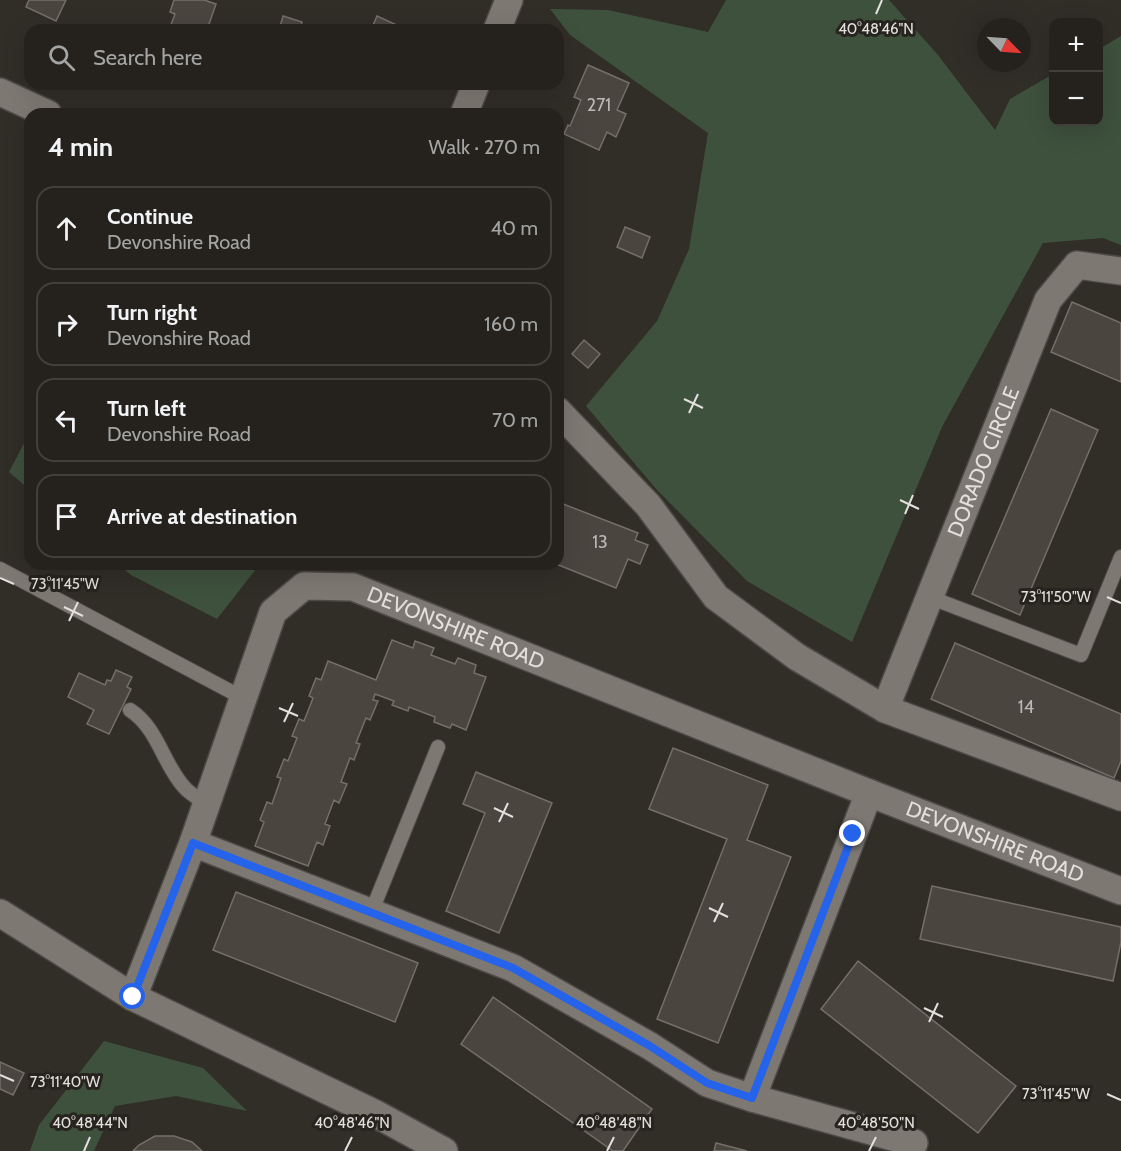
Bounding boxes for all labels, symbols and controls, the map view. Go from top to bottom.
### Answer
north arrow [977,18,1031,72]
map controls [1049,18,1103,126]
button: + [1049,18,1103,72]
text: 40°48'46"N [838,20,914,38]
search box [24,24,564,90]
icon: search [45,41,78,74]
text: Search here [93,44,202,71]
button: − [1049,72,1103,126]
house number: 271 [587,94,611,116]
text: 4 min [48,131,113,163]
text: Walk · 270 m [428,135,540,159]
text: Continue [107,203,193,230]
icon: ahead [50,212,83,245]
text: 40 m [490,216,538,240]
text: Devonshire Road [107,230,251,254]
text: Turn right [107,299,197,326]
icon: right [50,308,83,341]
text: 160 m [484,312,538,336]
text: Devonshire Road [107,326,251,350]
street label: DORADO CIRCLE [942,383,1024,540]
text: Turn left [107,395,186,422]
icon: left [50,404,83,437]
text: 70 m [492,408,538,432]
text: Devonshire Road [107,422,251,446]
icon: arrive [50,500,83,533]
text: Arrive at destination [107,503,297,530]
house number: 13 [592,531,608,553]
text: 73°11'45"W [31,575,100,593]
street label: DEVONSHIRE ROAD [364,581,548,674]
text: 73°11'50"W [1021,588,1092,606]
house number: 14 [1018,696,1034,718]
street label: DEVONSHIRE ROAD [903,796,1088,887]
route end [839,820,865,846]
route start [119,983,145,1009]
text: 73°11'40"W [30,1073,101,1091]
text: 73°11'45"W [1022,1085,1091,1103]
text: 40°48'44"N [52,1114,128,1132]
text: 40°48'46"N [314,1114,390,1132]
text: 40°48'48"N [576,1114,652,1132]
text: 40°48'50"N [837,1114,915,1132]

